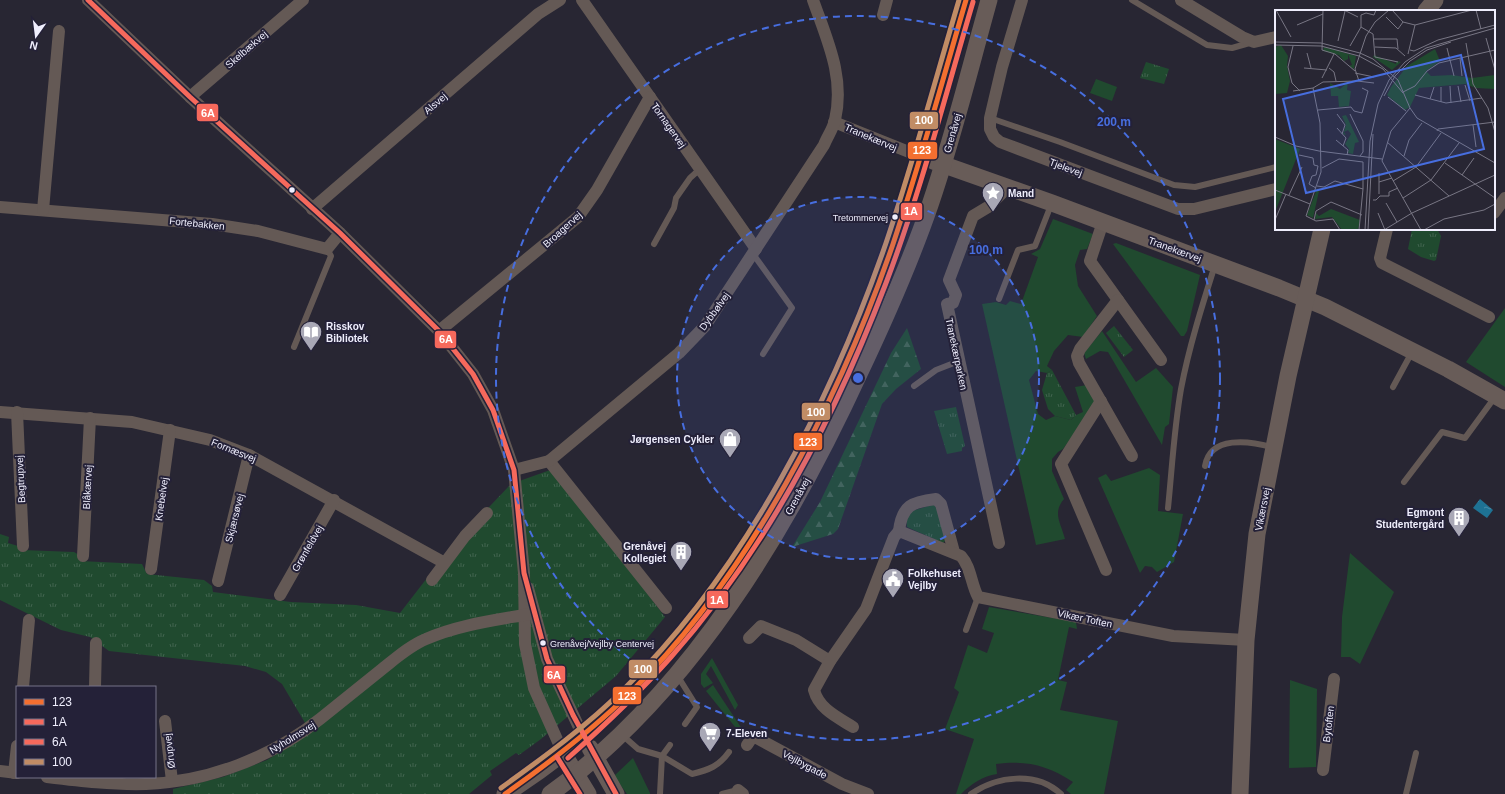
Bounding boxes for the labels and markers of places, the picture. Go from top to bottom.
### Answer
place icon: Mand [980,180,1006,213]
unlabelled marker [287,185,297,195]
place label: Mand [1008,188,1034,199]
marker: Tretommervej [890,212,900,222]
place label: Tretommervej [833,213,888,223]
library icon: Risskov Bibliotek [298,319,324,352]
place label: Risskov Bibliotek [326,321,369,344]
centre of rings [851,371,865,385]
shop icon: Jørgensen Cykler [717,426,743,459]
place label: Jørgensen Cykler [630,434,714,445]
building icon: Egmont Studentergård [1446,505,1472,538]
place label: Egmont Studentergård [1376,507,1445,530]
building icon: Grenåvej Kollegiet [668,539,694,572]
place label: Grenåvej Kollegiet [623,541,667,564]
public building icon: Folkehuset Vejlby [880,566,906,599]
place label: Folkehuset Vejlby [908,568,961,591]
marker: Grenåvej/Vejlby Centervej [538,638,548,648]
place label: Grenåvej/Vejlby Centervej [550,639,654,649]
supermarket icon: 7-Eleven [697,720,723,753]
place label: 7-Eleven [726,728,767,739]

